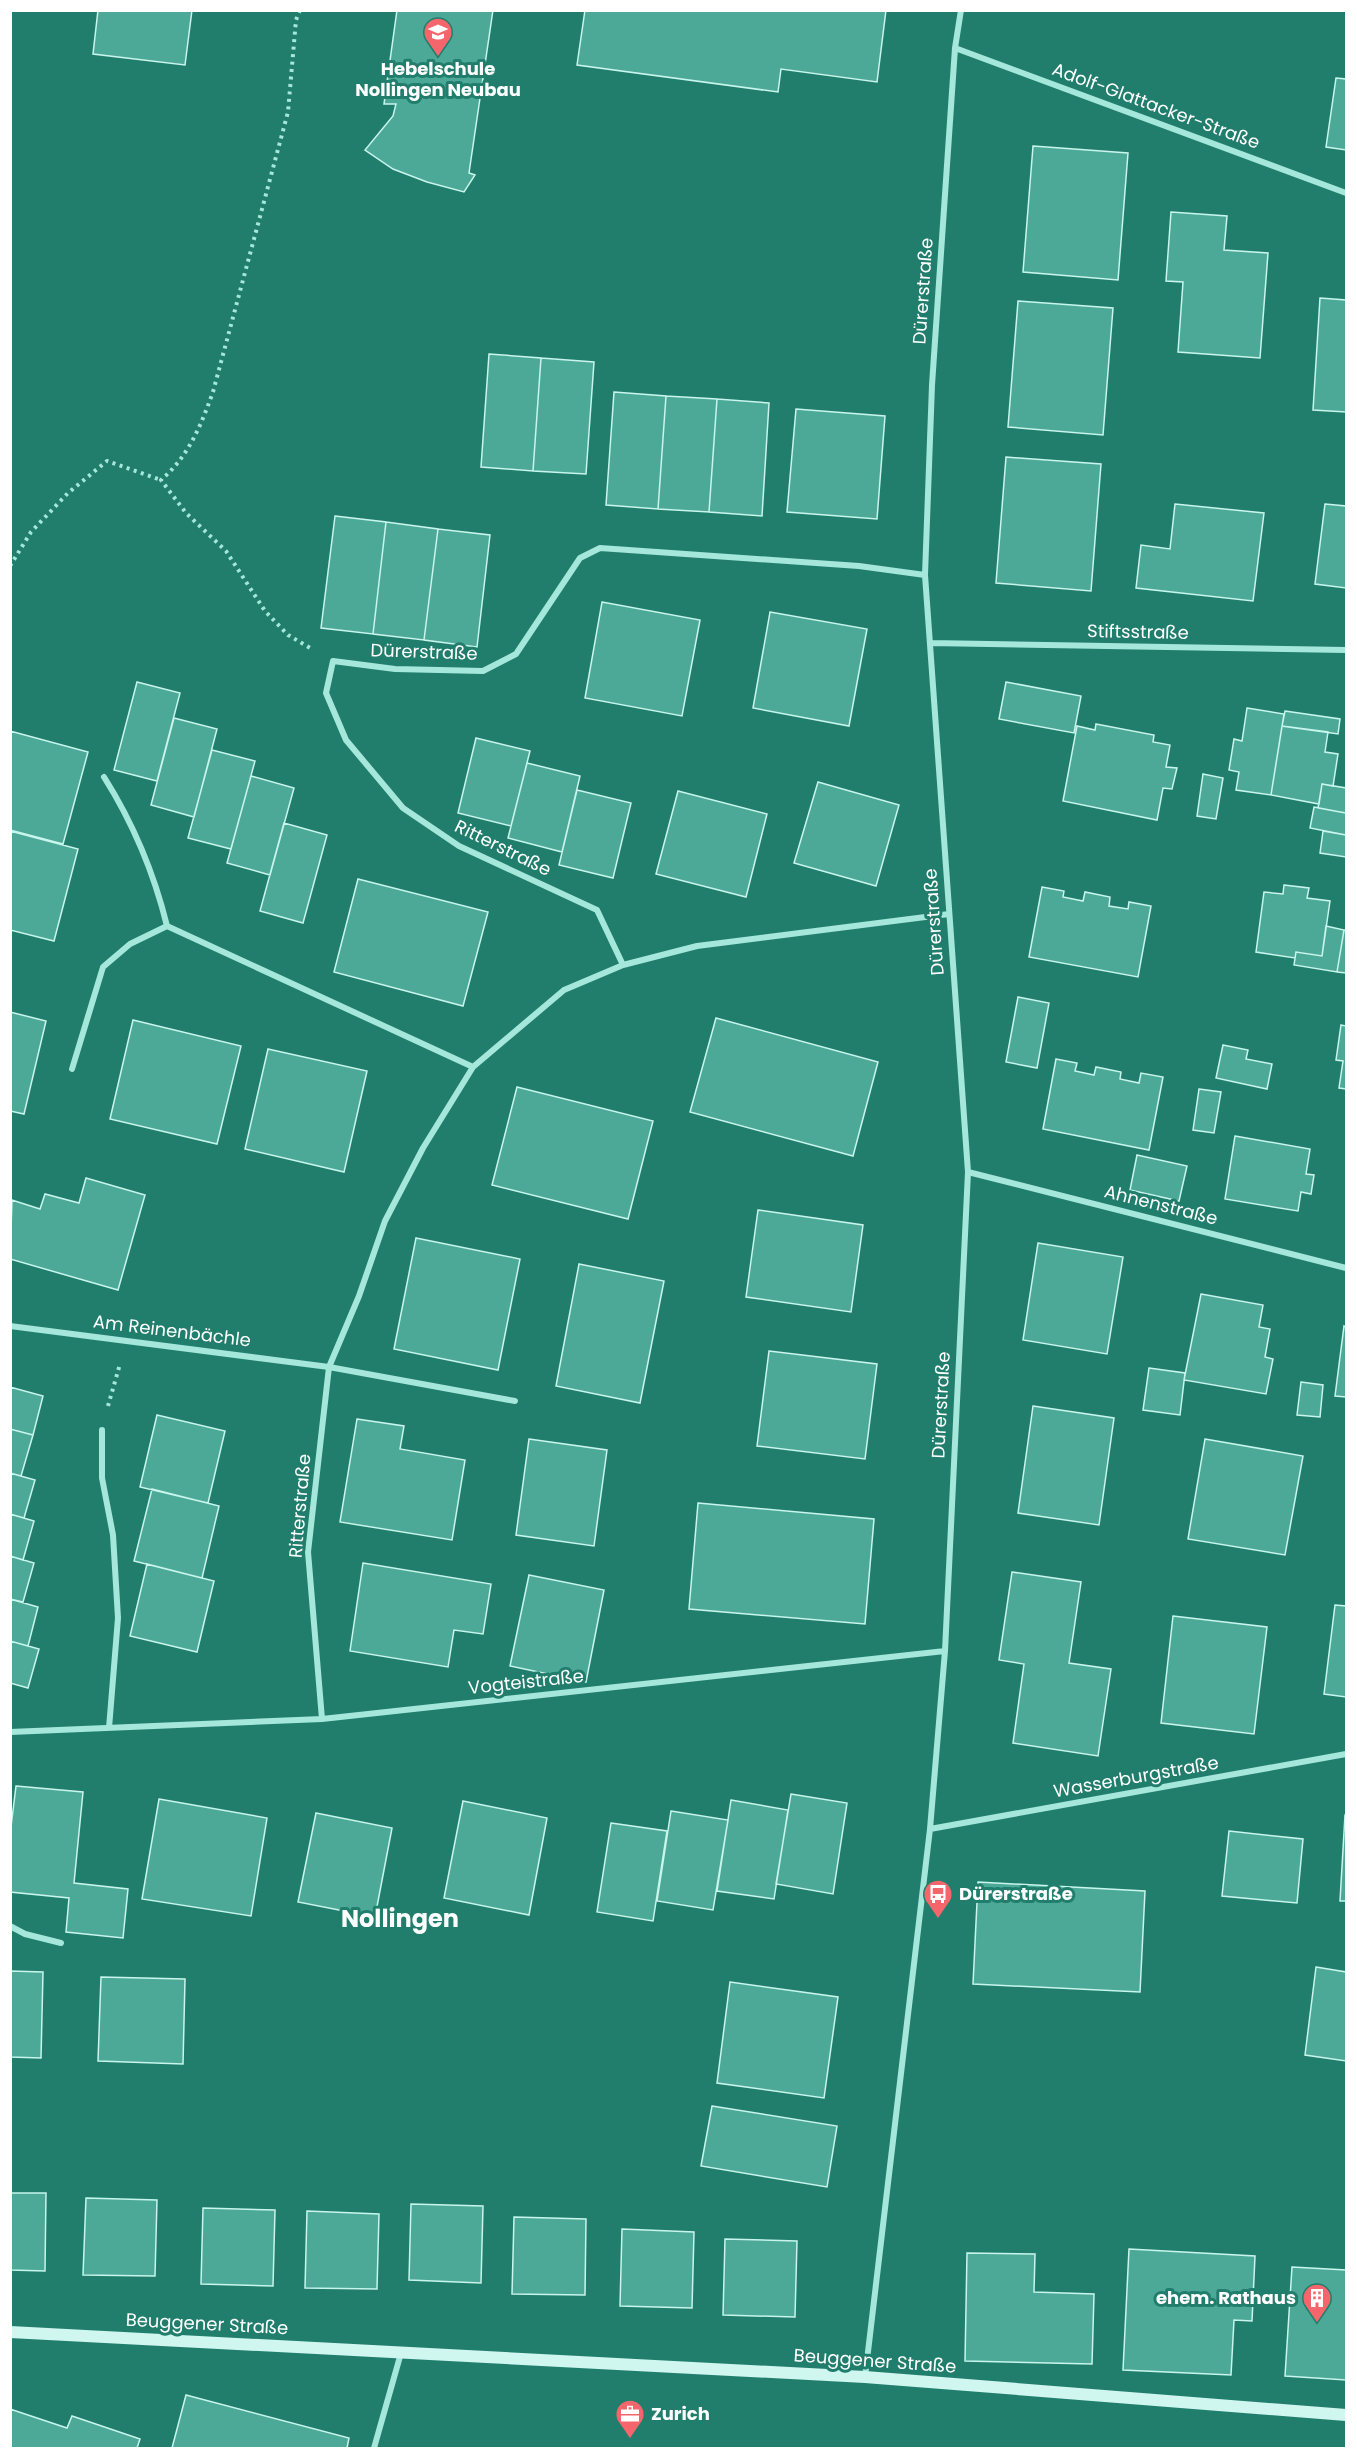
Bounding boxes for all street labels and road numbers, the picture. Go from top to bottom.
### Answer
street label: Adolf-Glattacker-Straße [1049,56,1264,155]
street label: Dürerstraße [906,237,939,345]
street label: Stiftsstraße [1087,618,1189,645]
street label: Dürerstraße [370,637,478,666]
street label: Ritterstraße [451,813,556,882]
street label: Dürerstraße [917,868,950,976]
street label: Ahnenstraße [1102,1178,1220,1231]
street label: Am Reinenbächle [92,1308,252,1353]
street label: Dürerstraße [925,1351,956,1459]
street label: Ritterstraße [282,1453,317,1559]
street label: Vogteistraße [467,1663,585,1700]
street label: Wasserburgstraße [1051,1750,1220,1803]
street label: Beuggener Straße [125,2307,289,2340]
street label: Beuggener Straße [793,2342,957,2379]

